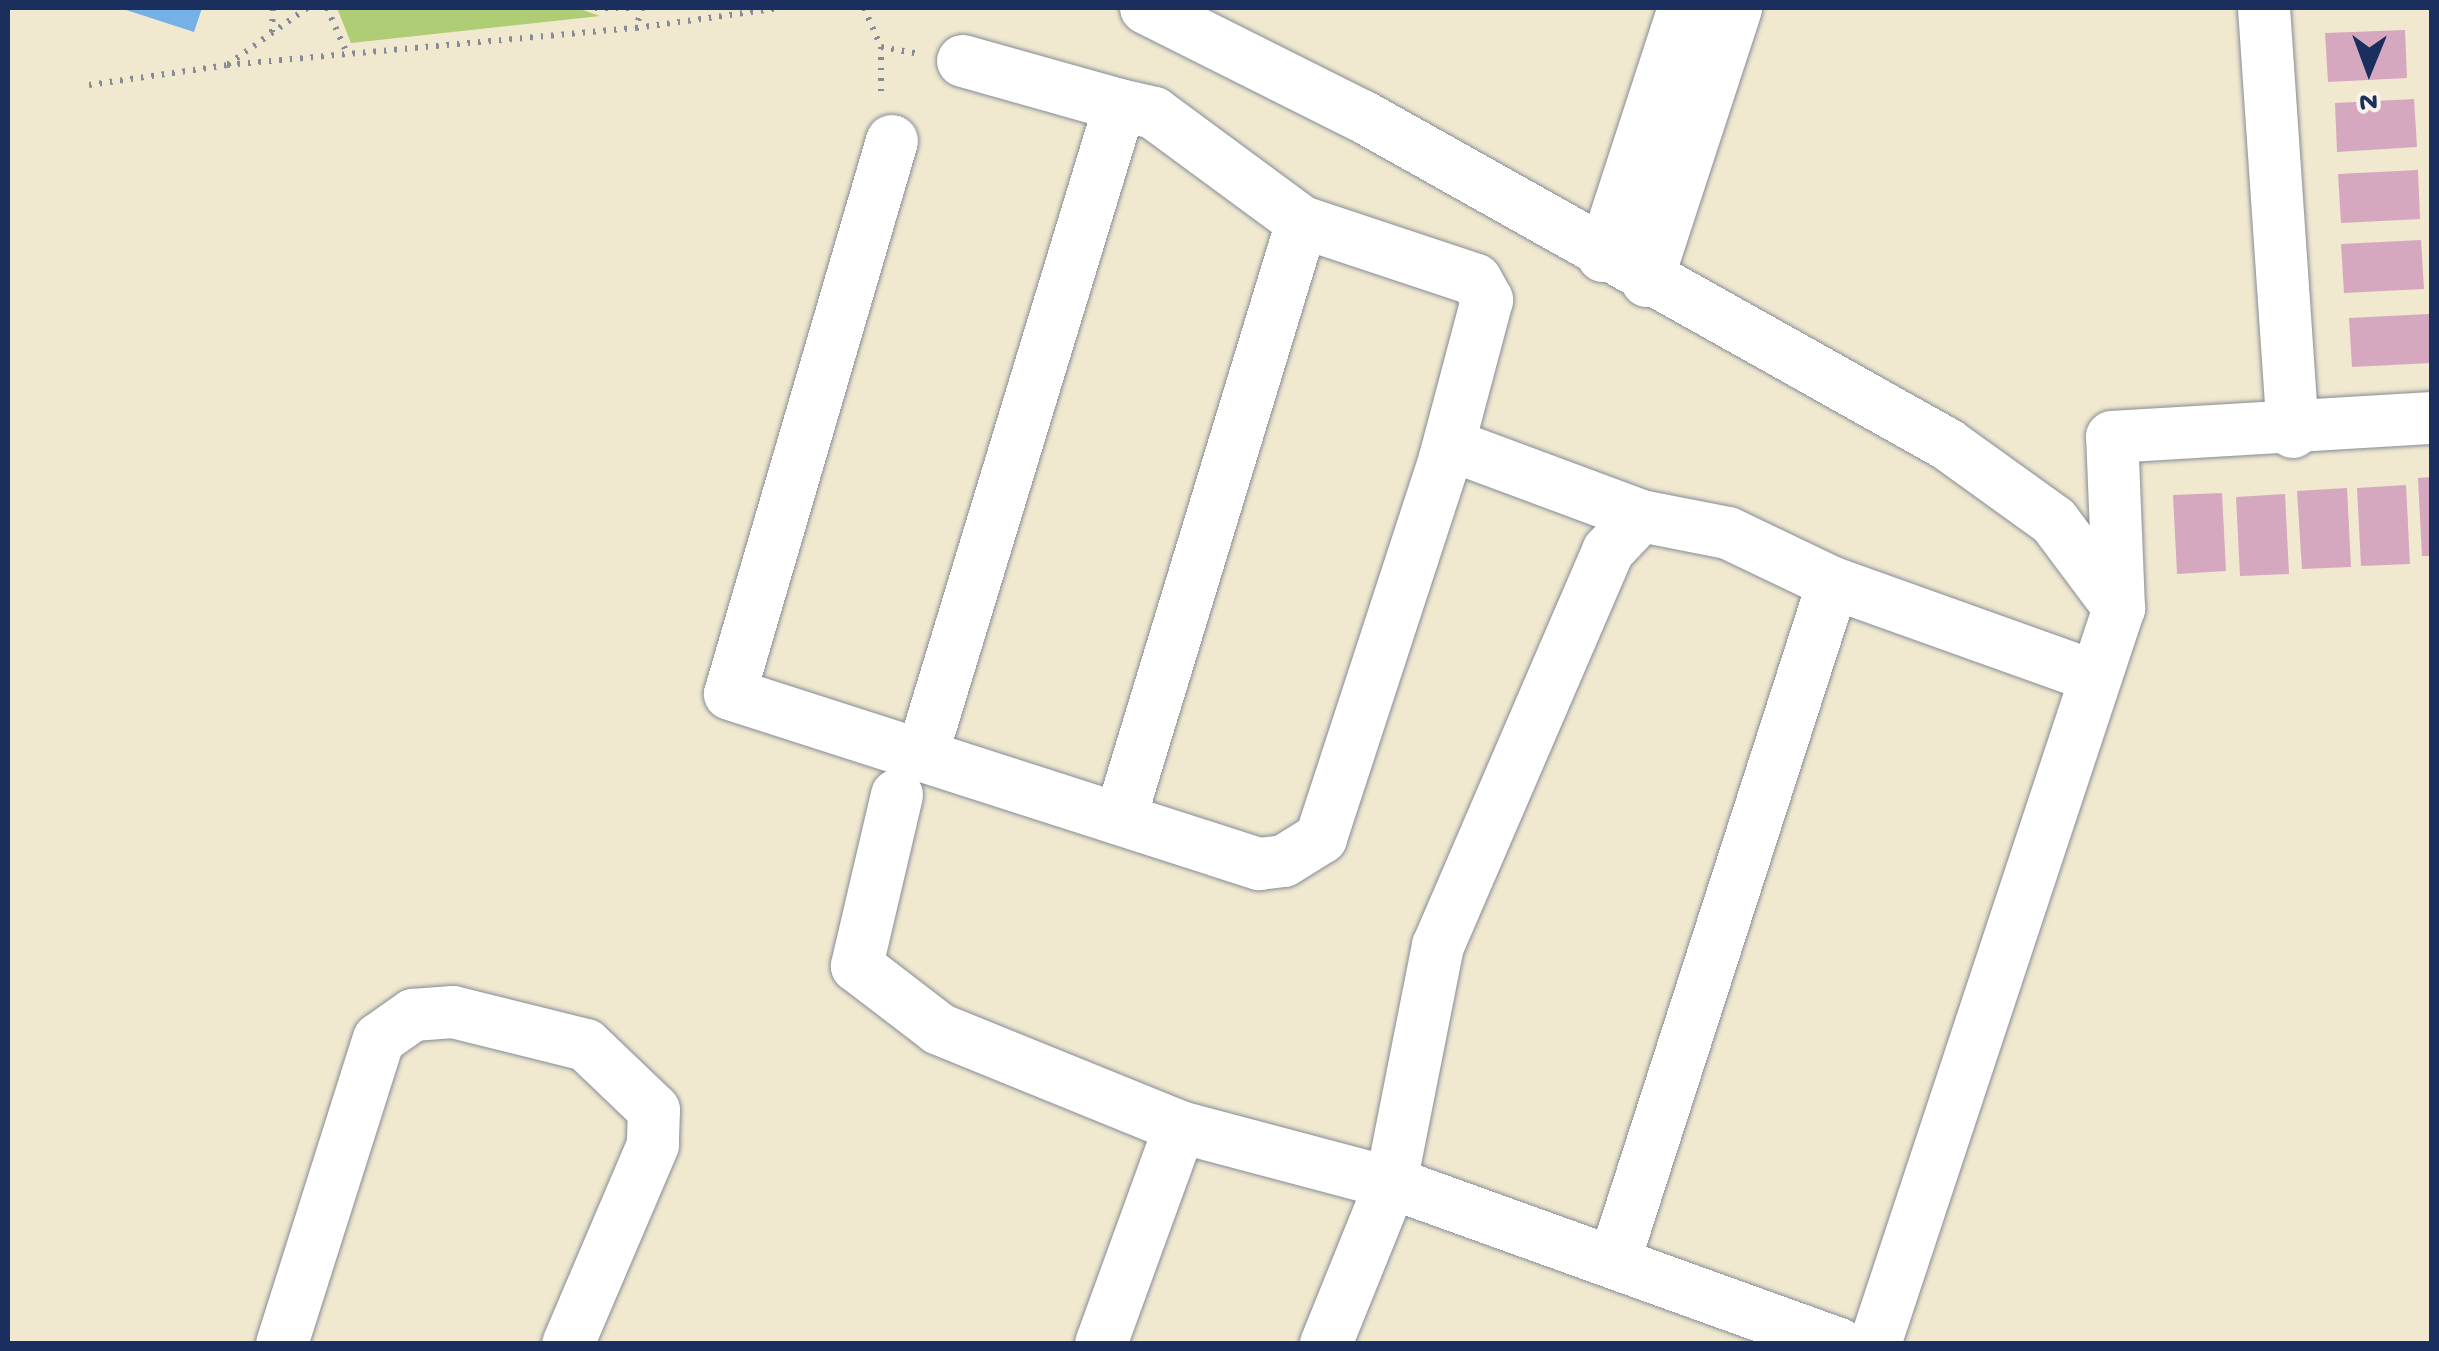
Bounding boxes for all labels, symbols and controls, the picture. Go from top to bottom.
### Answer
north arrow [2319,20,2419,120]
text: N [2359,84,2378,117]

